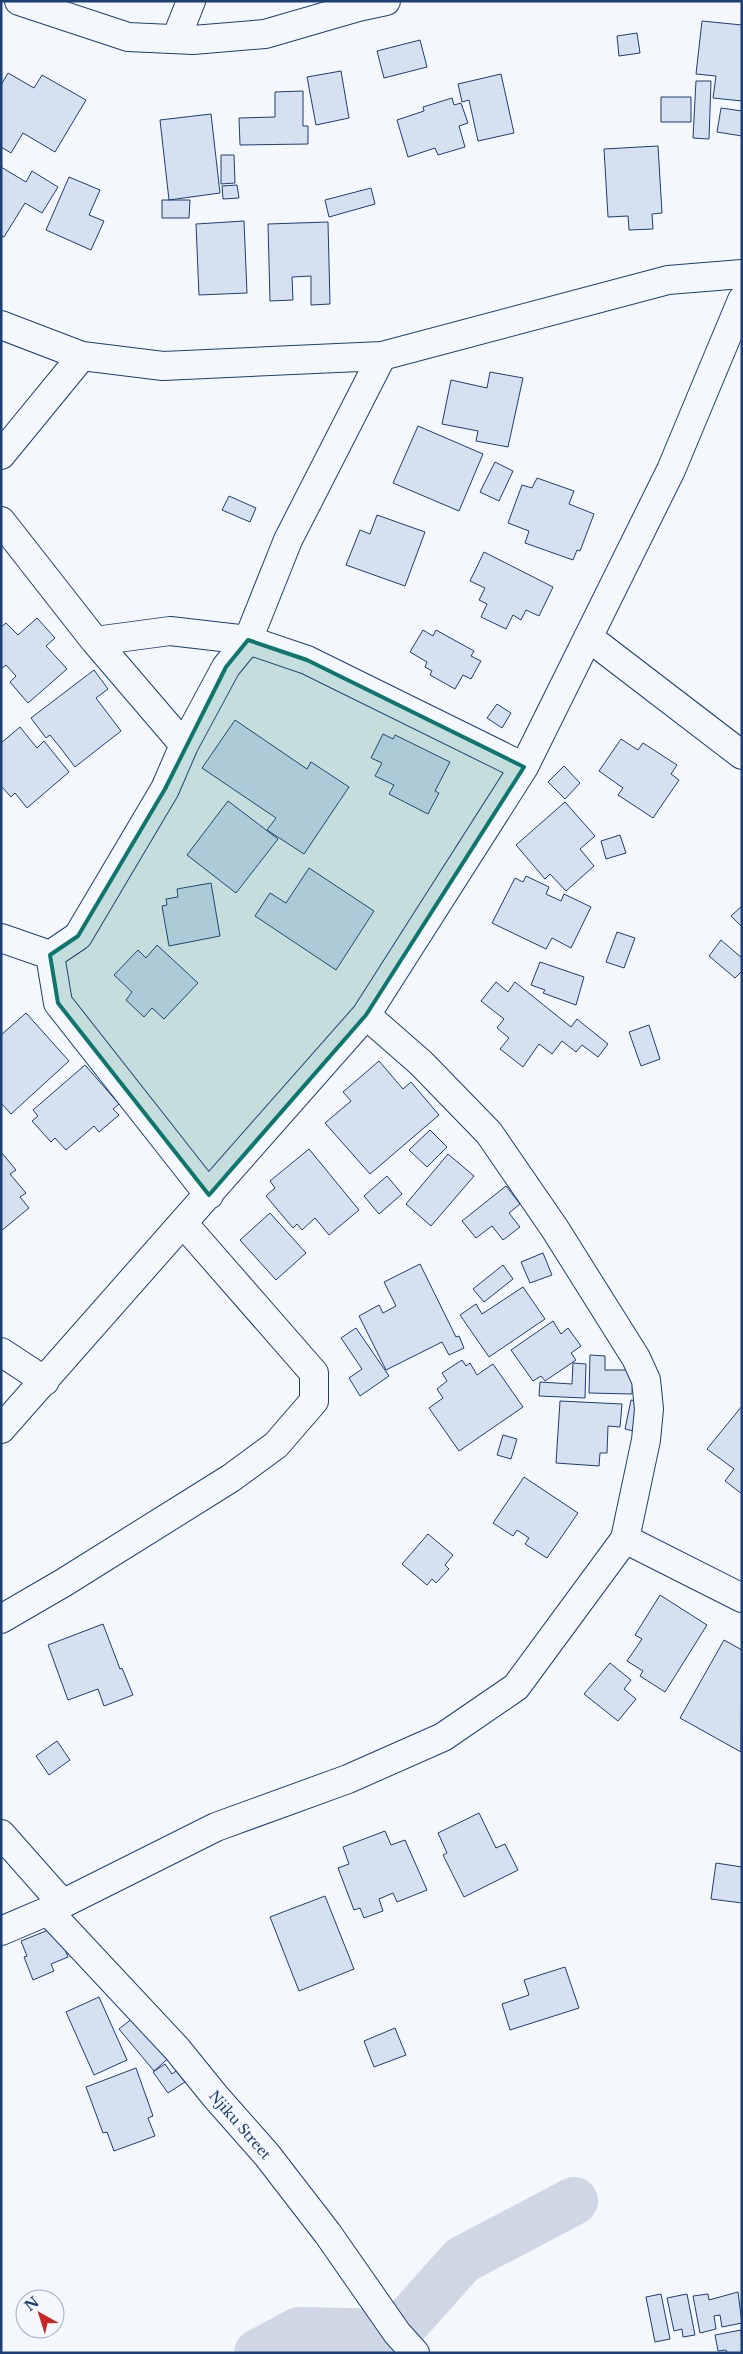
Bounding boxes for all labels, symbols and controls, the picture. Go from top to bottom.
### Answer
street label: Njiku Street [205,2087,275,2164]
north arrow [15,2289,65,2339]
text: N [21,2293,43,2315]

